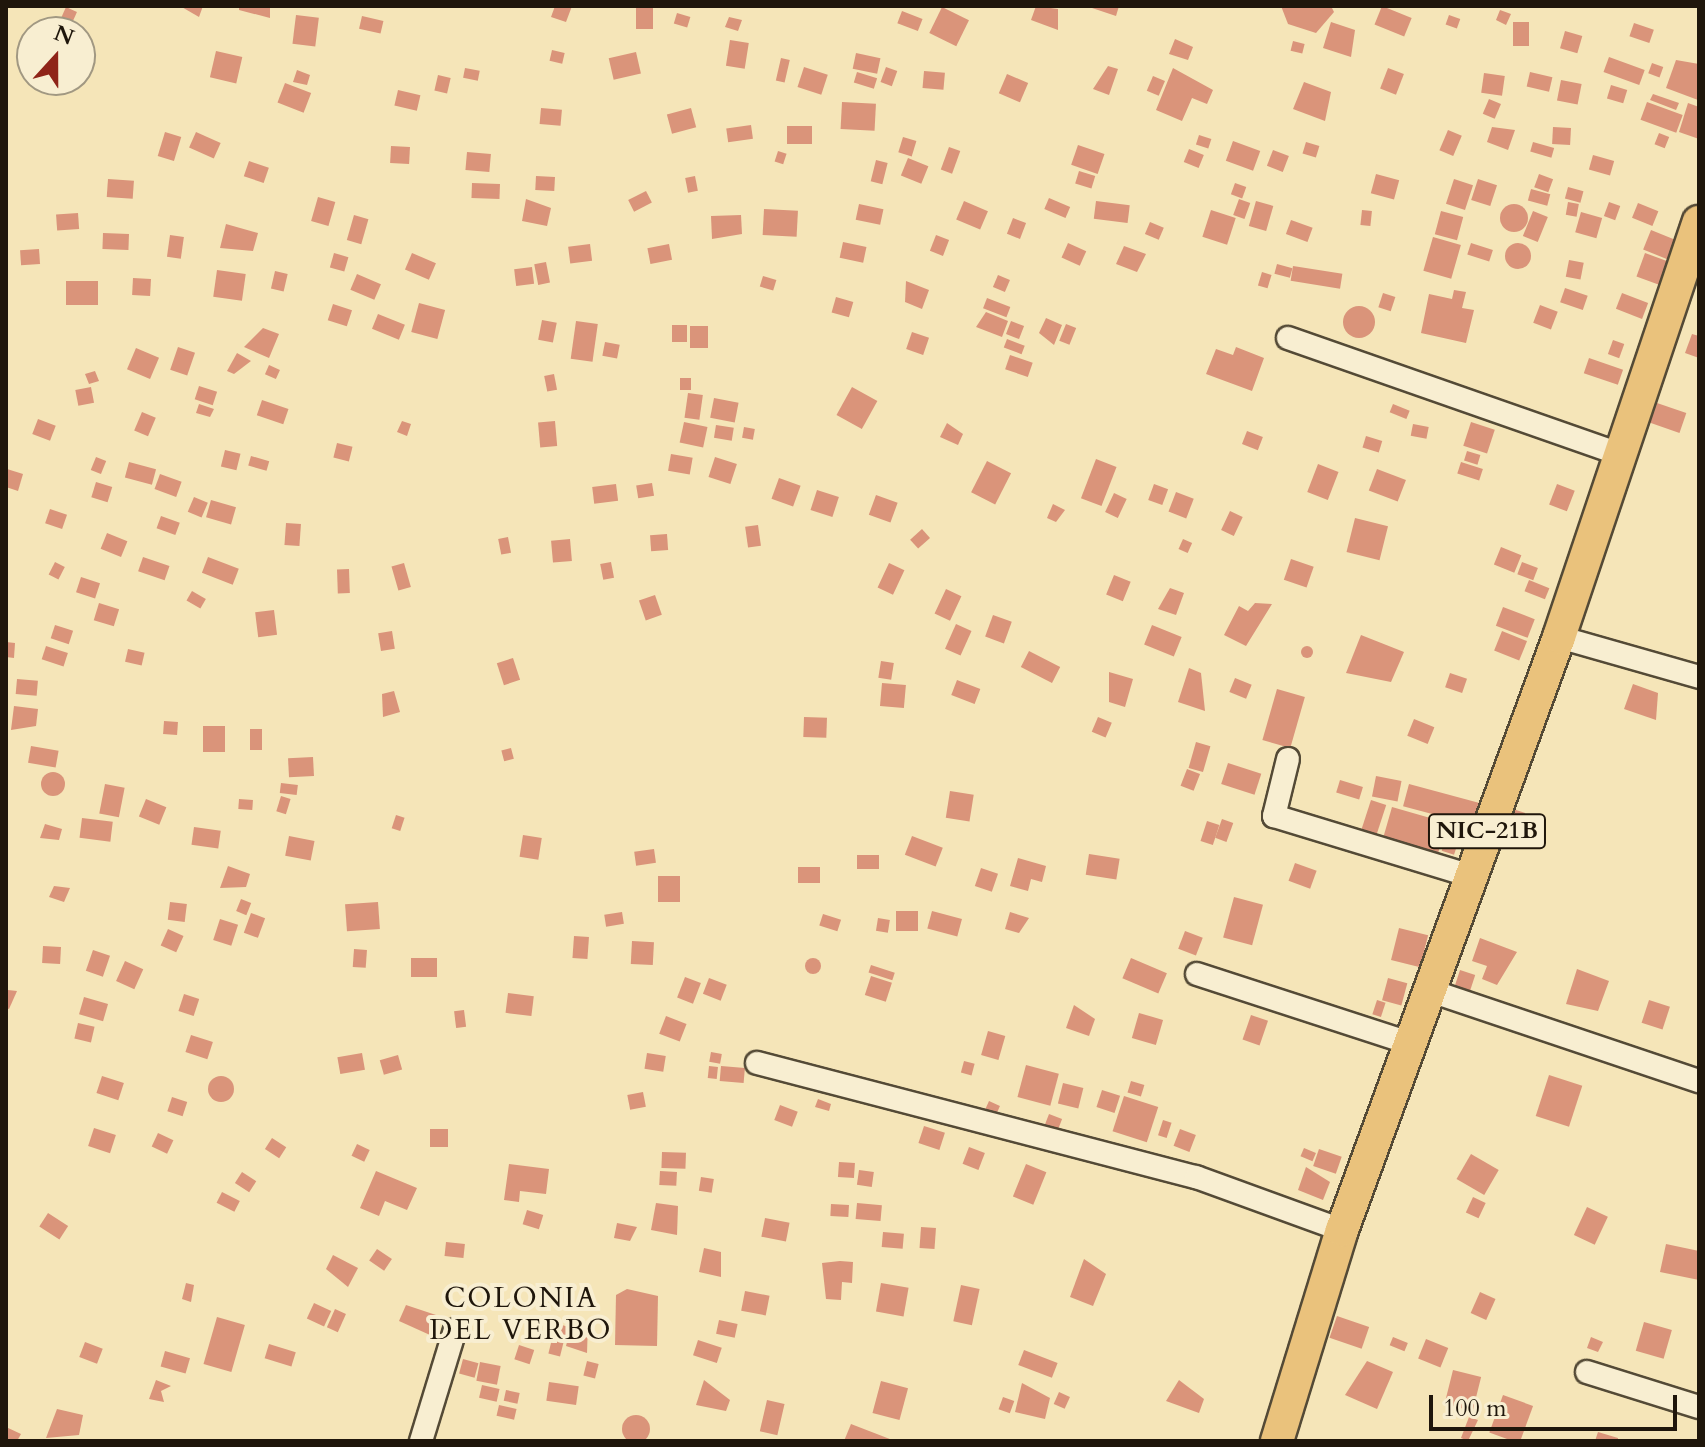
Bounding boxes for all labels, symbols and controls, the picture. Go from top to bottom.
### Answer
north arrow [16,16,96,96]
text: N [50,18,78,53]
road number: NIC-21B [1427,811,1547,851]
district label: COLONIA DEL VERBO [430,1281,612,1347]
scale bar [1433,1379,1681,1429]
text: 100 m [1443,1392,1507,1425]

